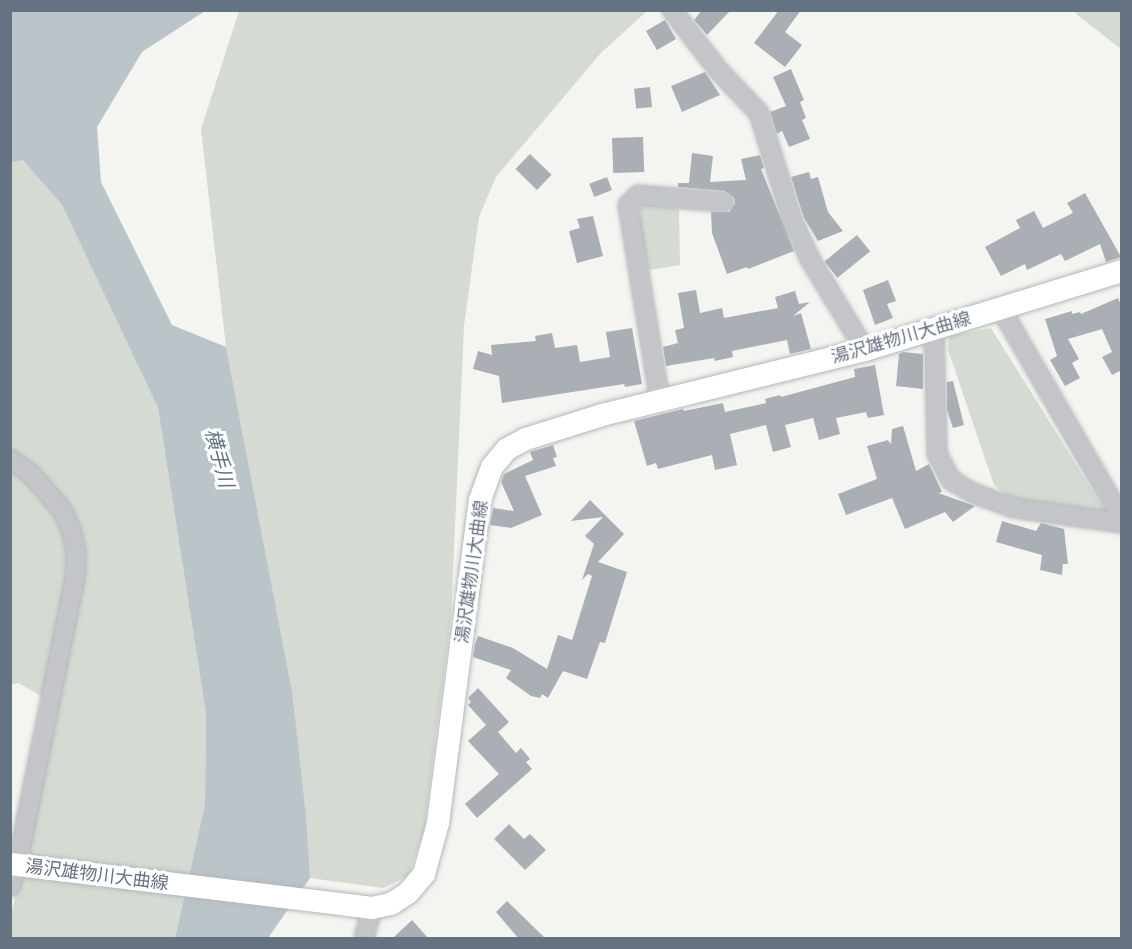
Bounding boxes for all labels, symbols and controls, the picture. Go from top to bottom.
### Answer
street label: 湯沢雄物川大曲線 [829,308,973,368]
water label: 横手川 [200,426,238,490]
street label: 湯沢雄物川大曲線 [451,499,493,645]
street label: 湯沢雄物川大曲線 [24,856,170,894]

